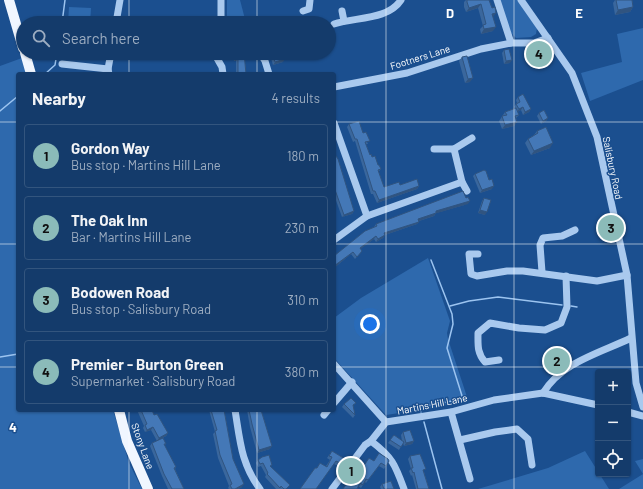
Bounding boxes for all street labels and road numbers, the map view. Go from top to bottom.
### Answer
street label: Footners Lane [388,42,452,72]
street label: Salisbury Road [600,135,626,201]
street label: Martins Hill Lane [396,391,468,417]
street label: Stony Lane [129,421,157,471]

